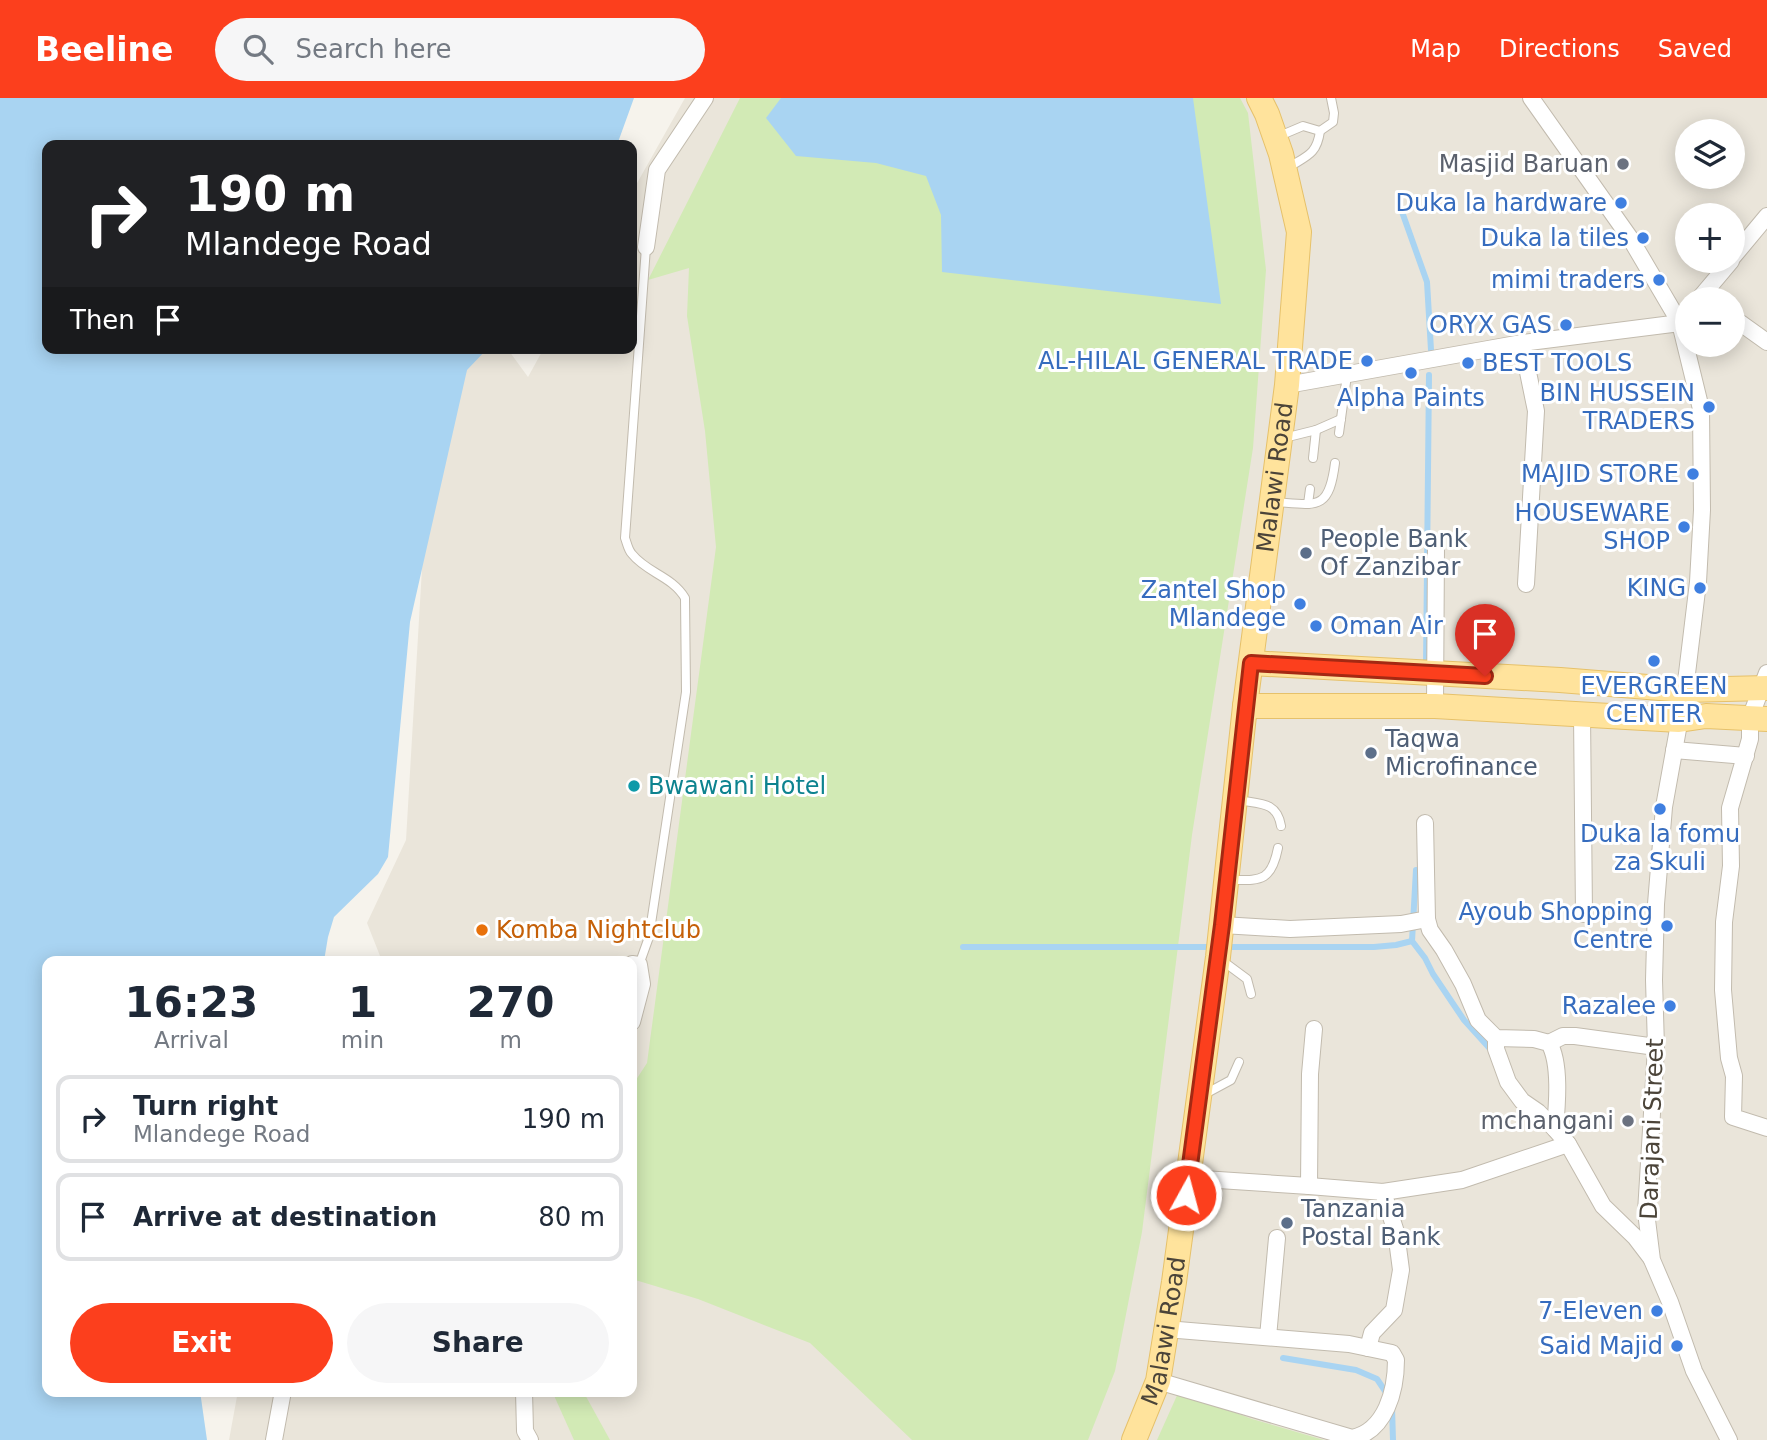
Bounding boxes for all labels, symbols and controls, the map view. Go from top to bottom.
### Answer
search box [215,18,705,81]
text: Beeline [35,30,173,69]
icon: search [239,30,277,68]
text: Search here [295,34,452,64]
text: Map [1410,35,1461,63]
text: Directions [1499,35,1620,63]
text: Saved [1658,35,1732,63]
map controls [1675,119,1745,357]
button: layers [1675,119,1745,189]
place label: Masjid Baruan [1439,150,1609,178]
marker: Masjid Baruan [1615,156,1631,172]
text: 190 m [185,166,355,223]
icon: right [70,168,161,259]
place label: Duka la hardware [1395,189,1607,217]
marker: Duka la hardware [1613,195,1629,211]
button: + [1675,203,1745,273]
place label: Duka la tiles [1480,224,1629,252]
text: Mlandege Road [185,225,432,263]
marker: Duka la tiles [1635,230,1651,246]
place label: mimi traders [1491,266,1645,294]
marker: mimi traders [1651,272,1667,288]
button: − [1675,287,1745,357]
icon: arrive [149,301,187,339]
text: Then [70,305,135,335]
place label: ORYX GAS [1429,311,1552,339]
marker: ORYX GAS [1558,317,1574,333]
place label: AL-HILAL GENERAL TRADE [1038,347,1353,375]
place label: BEST TOOLS [1482,349,1632,377]
marker: AL-HILAL GENERAL TRADE [1359,353,1375,369]
marker: BEST TOOLS [1460,355,1476,371]
marker: Alpha Paints [1403,365,1419,381]
place label: BIN HUSSEIN TRADERS [1540,379,1695,435]
place label: Alpha Paints [1337,384,1485,412]
marker: BIN HUSSEIN TRADERS [1701,399,1717,415]
street label: Malawi Road [1251,401,1299,554]
place label: MAJID STORE [1521,460,1679,488]
marker: MAJID STORE [1685,466,1701,482]
place label: HOUSEWARE SHOP [1514,499,1670,555]
marker: HOUSEWARE SHOP [1676,519,1692,535]
place label: People Bank Of Zanzibar [1320,525,1468,581]
marker: People Bank Of Zanzibar [1298,545,1314,561]
place label: KING [1627,574,1686,602]
place label: Zantel Shop Mlandege [1141,576,1286,632]
marker: KING [1692,580,1708,596]
marker: Zantel Shop Mlandege [1292,596,1308,612]
pin [1455,604,1515,676]
place label: Oman Air [1330,612,1443,640]
icon: arrive [1466,615,1504,653]
marker: Oman Air [1308,618,1324,634]
marker: EVERGREEN CENTER [1646,653,1662,669]
place label: EVERGREEN CENTER [1581,672,1727,728]
place label: Taqwa Microfinance [1384,725,1538,781]
marker: Taqwa Microfinance [1363,745,1379,761]
place label: Bwawani Hotel [648,772,826,800]
marker: Bwawani Hotel [626,778,642,794]
marker: Duka la fomu za Skuli [1652,801,1668,817]
place label: Duka la fomu za Skuli [1580,820,1740,876]
place label: Ayoub Shopping Centre [1459,898,1653,954]
place label: Komba Nightclub [496,916,701,944]
marker: Ayoub Shopping Centre [1659,918,1675,934]
marker: Komba Nightclub [474,922,490,938]
text: 16:23 [125,978,258,1027]
text: 1 [348,978,377,1027]
text: 270 [467,978,554,1027]
place label: Razalee [1562,992,1656,1020]
marker: Razalee [1662,998,1678,1014]
text: Arrival [154,1027,229,1053]
text: min [341,1027,384,1053]
text: m [499,1027,522,1053]
street label: Darajani Street [1635,1038,1669,1220]
text: Turn right [133,1091,278,1121]
icon: right [74,1100,112,1138]
text: 190 m [522,1104,605,1134]
place label: mchangani [1480,1107,1614,1135]
marker: mchangani [1620,1113,1636,1129]
text: Mlandege Road [133,1121,310,1147]
position arrow [1149,1158,1223,1232]
place label: Tanzania Postal Bank [1300,1195,1441,1251]
icon: arrive [74,1198,112,1236]
text: Arrive at destination [133,1202,437,1232]
text: 80 m [538,1202,605,1232]
marker: Tanzania Postal Bank [1279,1215,1295,1231]
street label: Malawi Road [1136,1255,1191,1410]
place label: 7-Eleven [1538,1297,1643,1325]
button: Exit [70,1303,333,1383]
button: Share [347,1303,609,1383]
marker: 7-Eleven [1649,1303,1665,1319]
place label: Said Majid [1540,1332,1663,1360]
marker: Said Majid [1669,1338,1685,1354]

